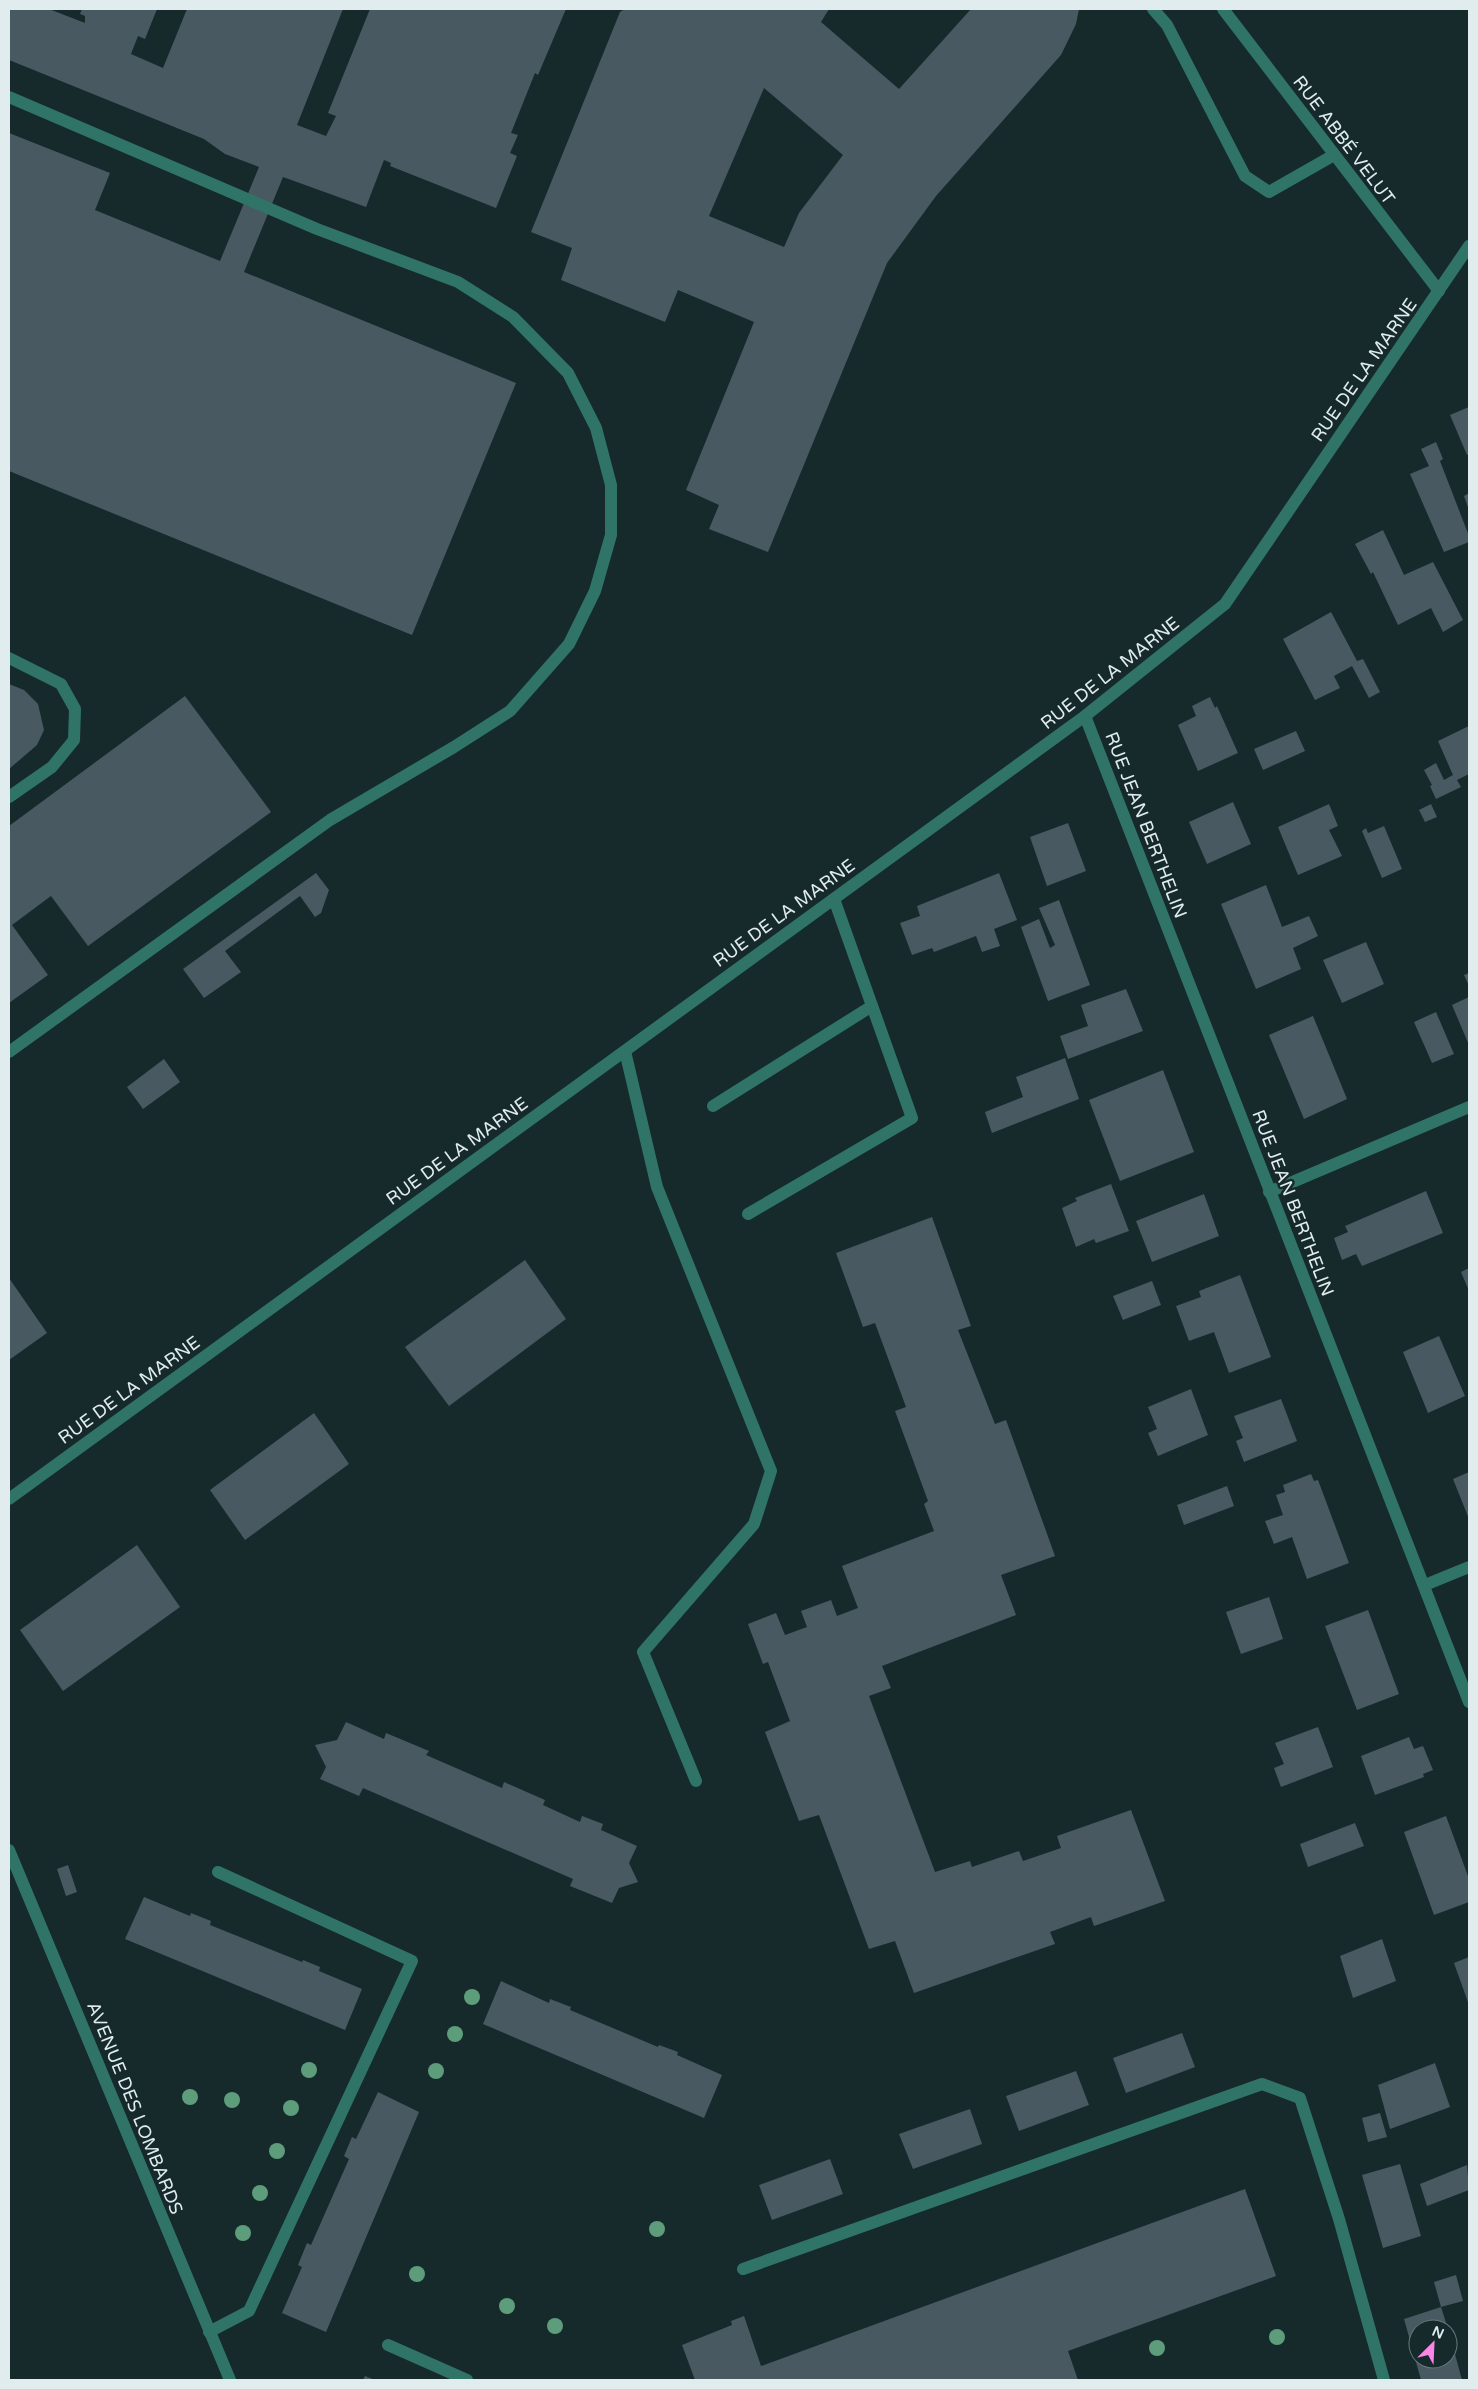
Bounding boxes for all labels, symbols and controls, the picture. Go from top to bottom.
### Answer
street label: RUE ABBÉ VELUT [1288,71,1400,209]
street label: RUE DE LA MARNE [1306,294,1422,446]
street label: RUE DE LA MARNE [1036,612,1184,734]
street label: RUE JEAN BERTHELIN [1100,729,1192,921]
street label: RUE DE LA MARNE [709,854,859,972]
street label: RUE DE LA MARNE [382,1092,532,1210]
street label: RUE JEAN BERTHELIN [1247,1107,1339,1299]
street label: RUE DE LA MARNE [54,1331,204,1449]
street label: AVENUE DES LOMBARDS [82,1998,188,2218]
north arrow [1408,2319,1458,2369]
text: N [1429,2323,1447,2343]

